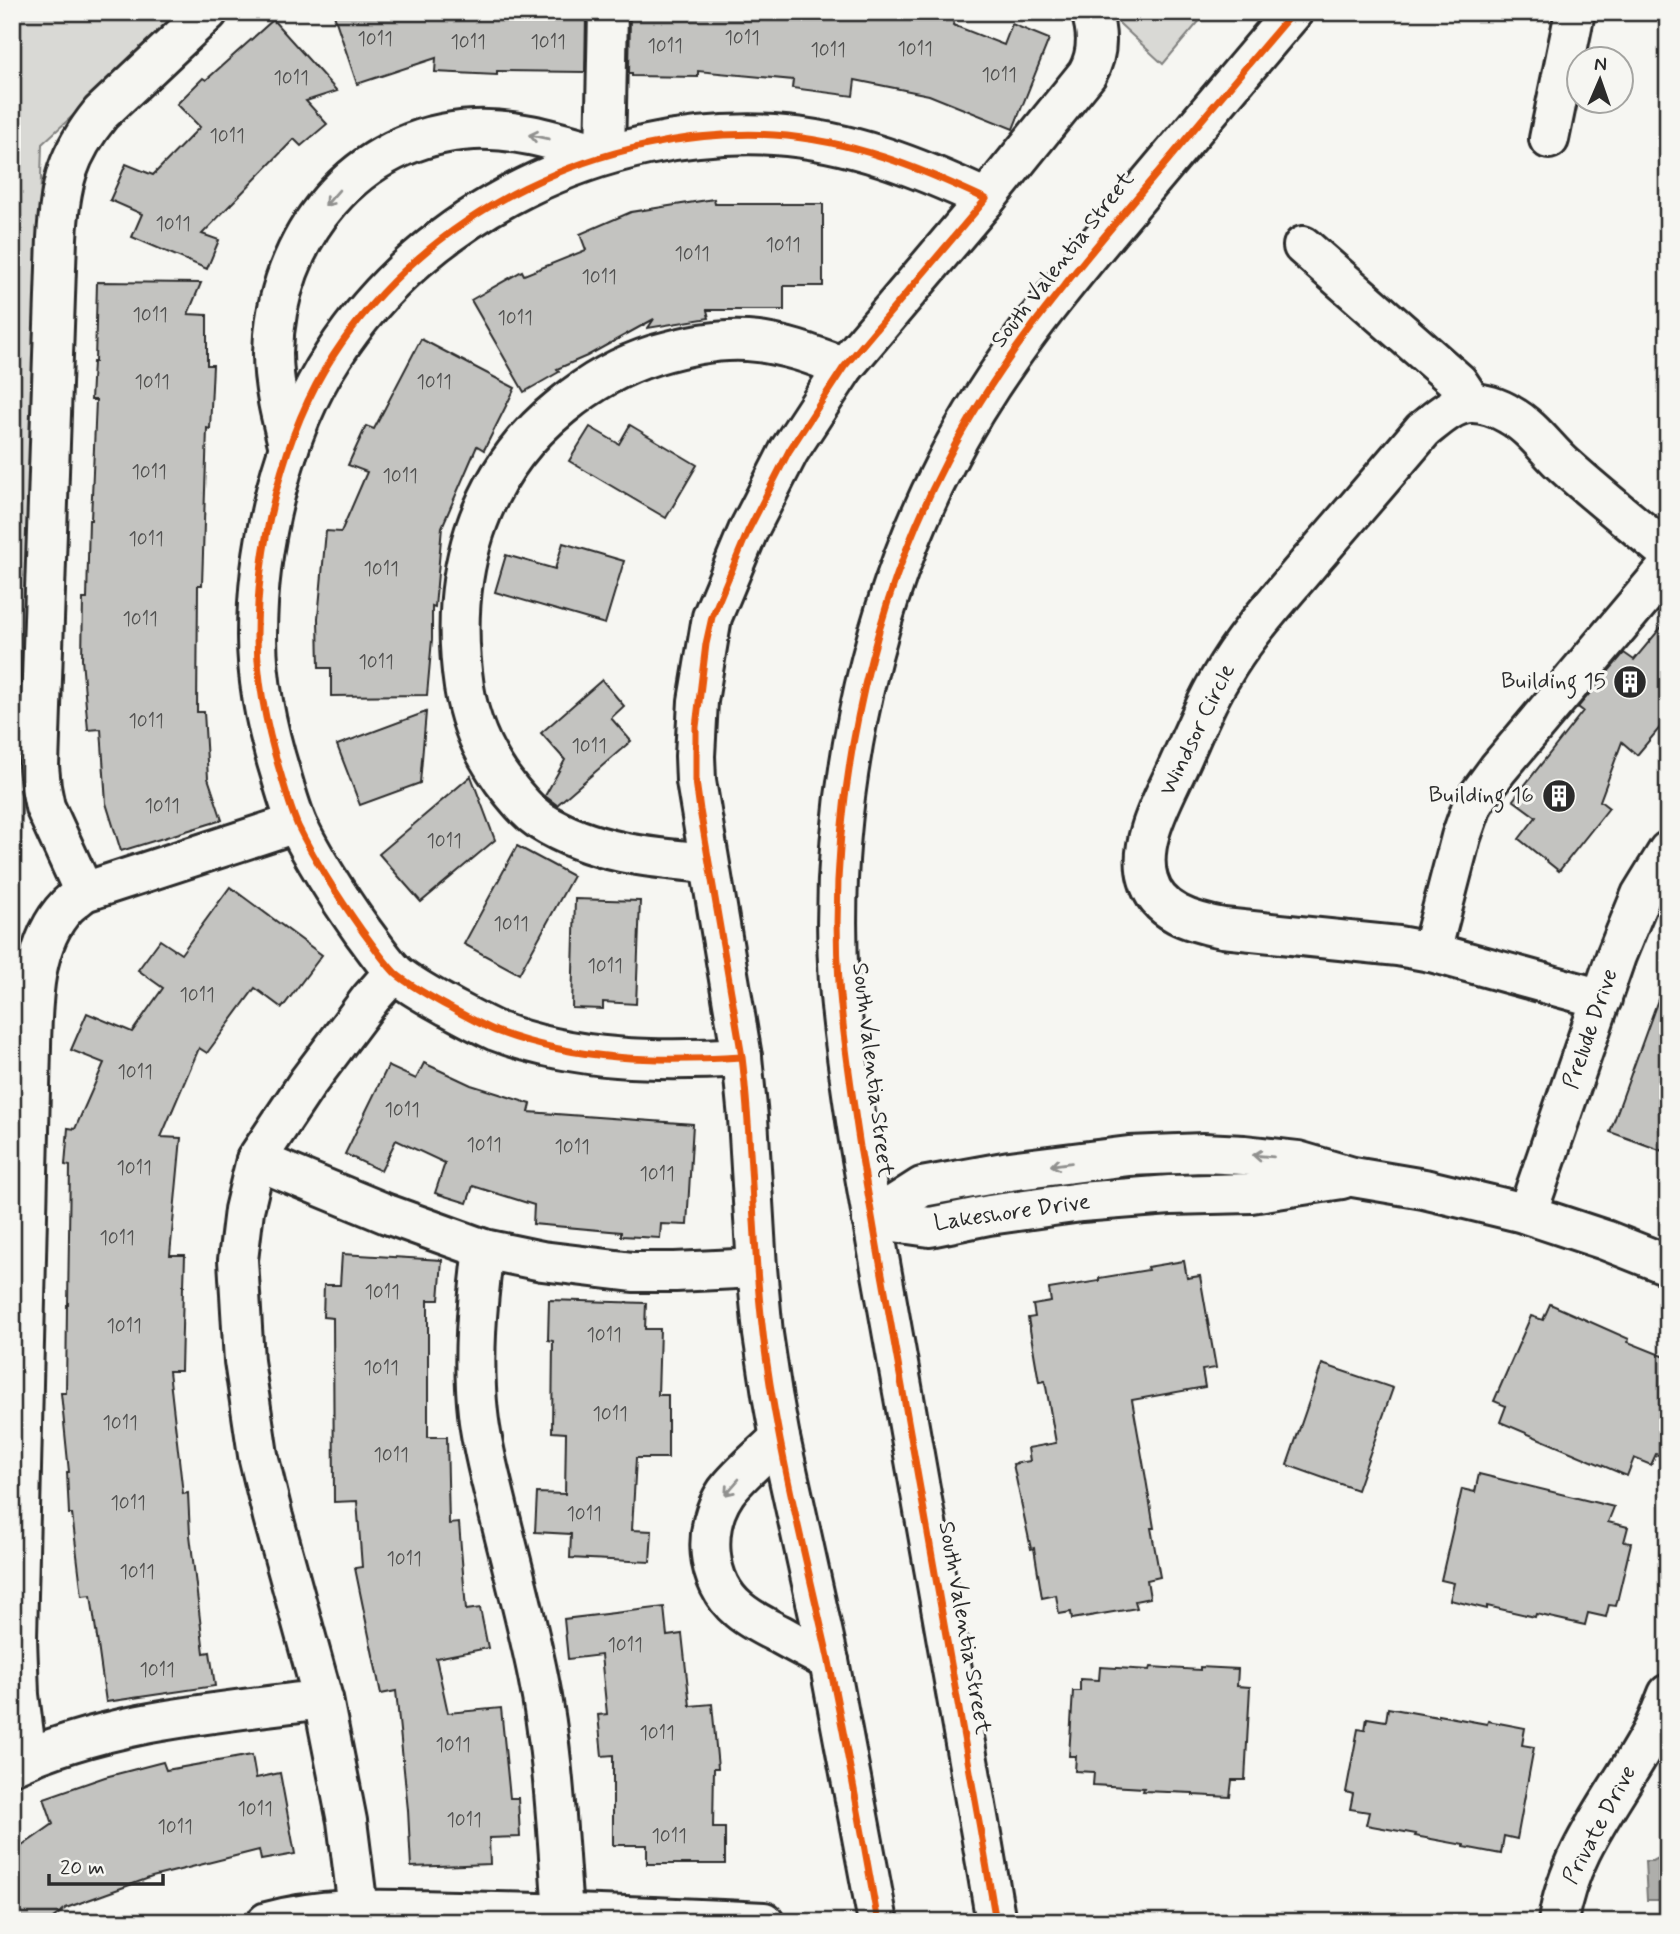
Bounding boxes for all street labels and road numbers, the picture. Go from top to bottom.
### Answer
street label: South Valentia Street [985,165,1142,354]
street label: Windsor Circle [1153,659,1243,801]
street label: South Valentia Street [844,961,900,1179]
street label: Prelude Drive [1556,965,1626,1093]
street label: Lakeshore Drive [932,1187,1092,1239]
street label: South Valentia Street [930,1519,998,1737]
street label: Private Drive [1556,1760,1644,1890]

